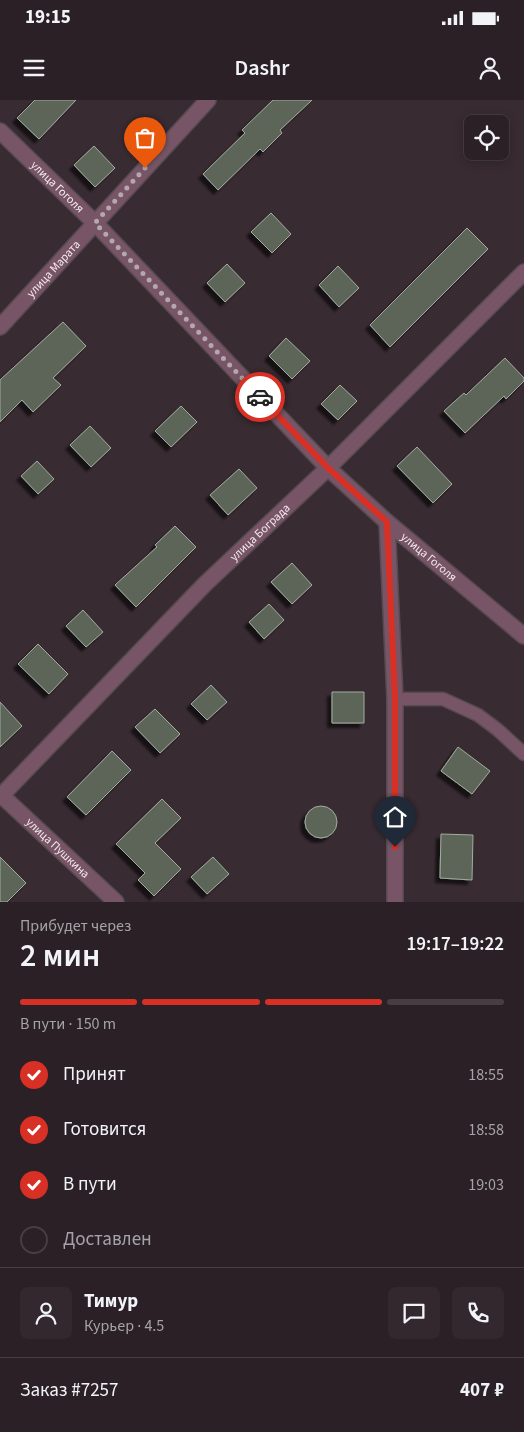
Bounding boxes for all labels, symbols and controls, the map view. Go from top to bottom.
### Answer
text: 19:15 [25,4,71,31]
text: Dashr [234,52,290,84]
icon: menu [20,54,48,82]
icon: person [476,54,504,82]
map controls [464,115,509,160]
button: locate [464,115,509,160]
pin [124,117,166,168]
icon: bag [131,124,159,152]
street label: улица Гоголя [27,157,88,217]
street label: улица Марата [23,237,84,302]
courier [235,372,285,422]
icon: car [246,383,274,411]
street label: улица Бограда [226,500,294,565]
street label: улица Гоголя [397,529,461,586]
pin [374,796,416,847]
icon: home [381,803,409,831]
street label: улица Пушкина [22,814,93,882]
text: Прибудет через [20,915,131,937]
text: 19:17–19:22 [406,931,504,958]
text: 2 мин [20,933,100,979]
text: В пути · 150 m [20,1013,116,1035]
icon: check [20,1061,48,1089]
text: Принят [63,1061,126,1088]
text: 18:55 [468,1064,504,1086]
icon: check [20,1116,48,1144]
text: Готовится [63,1116,146,1143]
text: 18:58 [468,1119,504,1141]
icon: check [20,1171,48,1199]
text: В пути [63,1171,117,1198]
text: 19:03 [468,1174,504,1196]
text: Доставлен [63,1226,152,1253]
button: person [20,1287,72,1339]
button: chat [388,1287,440,1339]
button: phone [452,1287,504,1339]
text: Тимур [84,1288,138,1315]
text: Курьер · 4.5 [84,1315,164,1337]
text: Заказ #7257 [20,1377,119,1404]
text: 407 ₽ [460,1377,504,1404]

